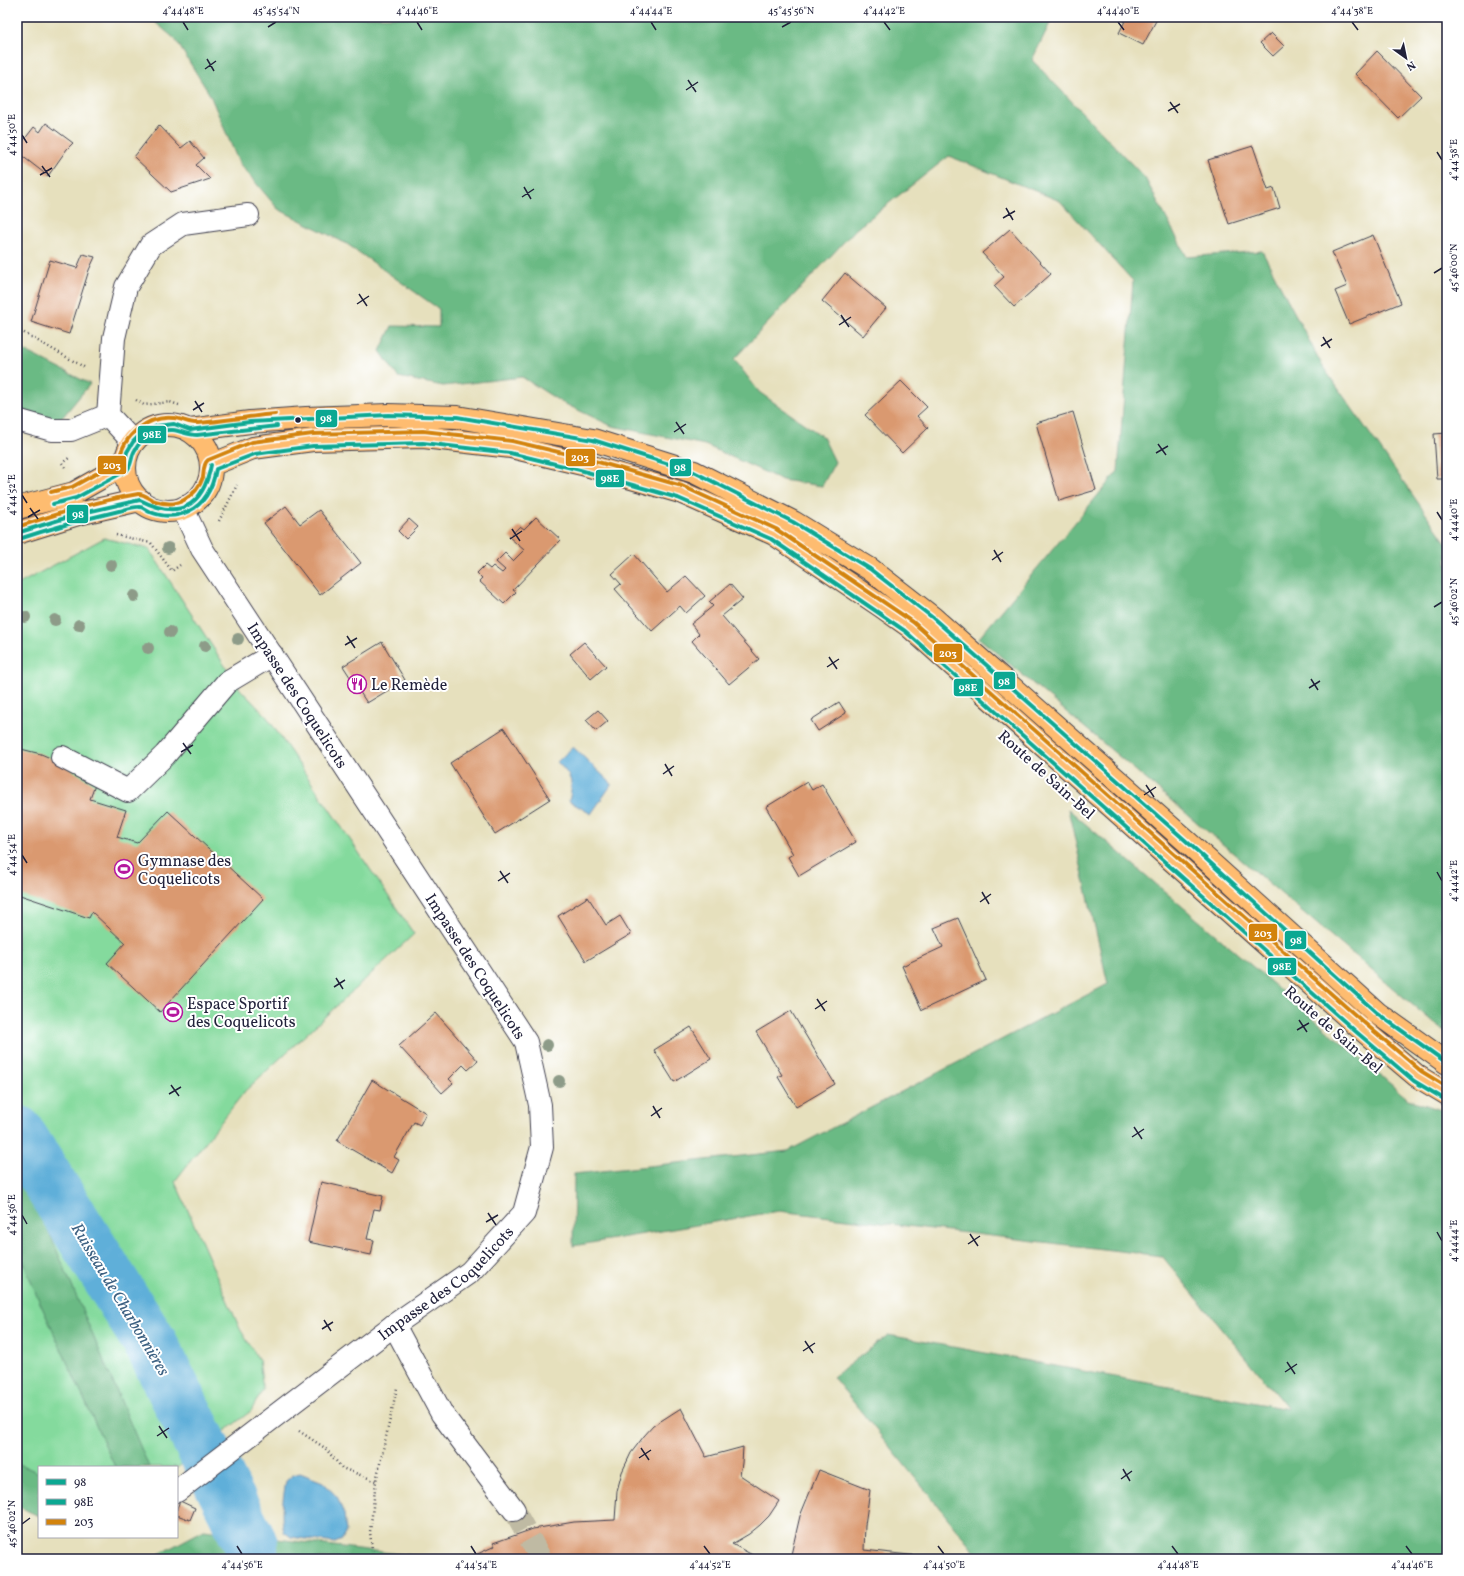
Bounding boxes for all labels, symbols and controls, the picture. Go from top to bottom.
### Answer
text: 4°44'48"E [162,4,204,18]
text: 45°45'54"N [252,4,300,18]
text: 4°44'46"E [396,4,438,18]
text: 4°44'44"E [630,4,672,18]
text: 45°45'56"N [768,4,815,18]
text: 4°44'42"E [863,4,905,18]
text: 4°44'40"E [1097,4,1139,18]
text: 4°44'38"E [1331,4,1373,18]
north arrow [1386,38,1426,78]
text: N [1403,57,1418,74]
text: 4°44'50"E [5,114,19,156]
text: 4°44'38"E [1447,139,1461,181]
text: 45°46'00"N [1447,243,1461,293]
line badge: 98 [315,409,338,428]
text: 98 [320,412,332,427]
unlabelled marker [293,415,303,425]
line badge: 98E [137,425,167,444]
text: 98E [143,428,162,443]
line badge: 203 [565,448,596,467]
text: 203 [571,451,589,466]
line badge: 203 [97,455,127,475]
line badge: 98 [669,458,692,477]
text: 203 [103,459,121,474]
text: 98 [674,461,686,476]
line badge: 98E [595,469,625,488]
text: 98E [601,472,620,487]
text: 4°44'52"E [5,474,19,516]
text: 4°44'40"E [1447,499,1461,541]
line badge: 98 [66,504,89,524]
text: 98 [72,508,84,523]
text: 45°46'02"N [1447,577,1461,626]
street label: Impasse des Coquelicots [241,619,352,774]
line badge: 203 [933,643,963,663]
text: 203 [939,647,957,662]
line badge: 98 [993,671,1016,690]
restaurant icon: Le Remède [346,673,368,695]
place label: Le Remède [371,675,447,697]
text: 98 [998,675,1010,690]
line badge: 98E [953,678,984,697]
text: 98E [959,681,978,696]
street label: Route de Sain-Bel [992,726,1099,825]
text: 4°44'54"E [5,834,19,876]
place label: Gymnase des Coquelicots [138,851,231,891]
sports icon: Gymnase des Coquelicots [113,858,135,880]
text: 4°44'42"E [1447,860,1461,902]
street label: Impasse des Coquelicots [419,890,530,1045]
line badge: 203 [1248,923,1278,942]
text: 203 [1254,927,1272,942]
line badge: 98 [1284,930,1307,950]
text: 98 [1290,934,1302,949]
line badge: 98E [1267,957,1297,976]
text: 98E [1273,960,1292,975]
street label: Route de Sain-Bel [1279,982,1387,1080]
place label: Espace Sportif des Coquelicots [187,994,296,1034]
sports icon: Espace Sportif des Coquelicots [162,1001,184,1023]
text: 4°44'56"E [5,1194,19,1236]
water label: Ruisseau de Charbonnières [65,1219,174,1380]
text: 4°44'44"E [1447,1220,1461,1262]
street label: Impasse des Coquelicots [374,1222,520,1346]
legend [38,1466,178,1538]
text: 98 [74,1475,86,1491]
text: 98E [74,1495,94,1511]
text: 45°46'02"N [5,1499,19,1548]
text: 203 [74,1515,93,1531]
text: 4°44'56"E [221,1558,263,1572]
text: 4°44'54"E [455,1558,497,1572]
text: 4°44'52"E [689,1558,731,1572]
text: 4°44'50"E [923,1558,965,1572]
text: 4°44'48"E [1157,1558,1199,1572]
text: 4°44'46"E [1391,1558,1433,1572]

